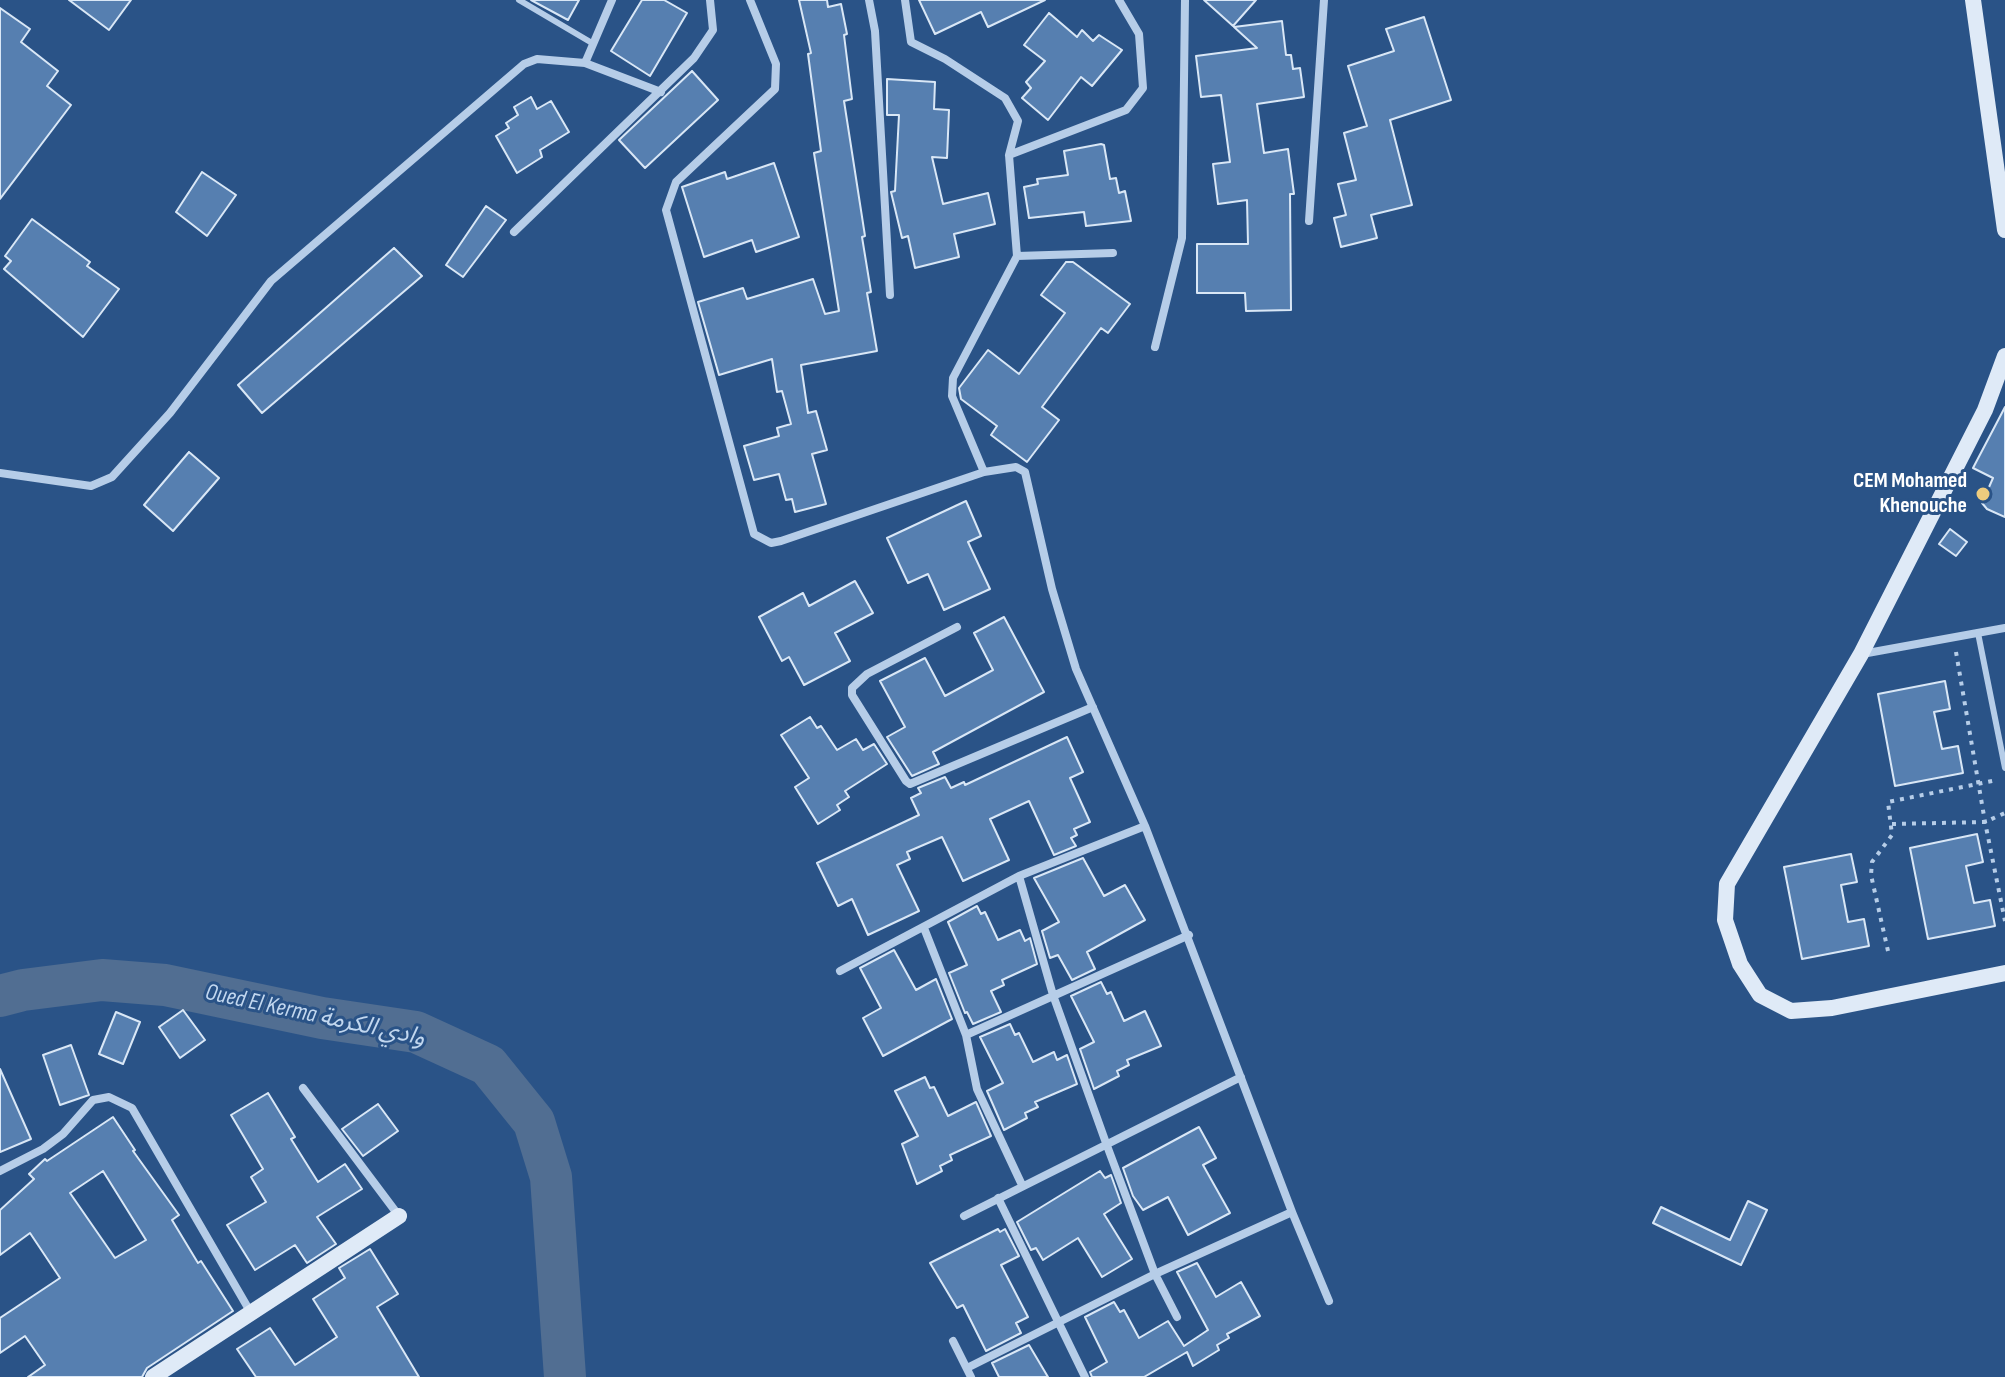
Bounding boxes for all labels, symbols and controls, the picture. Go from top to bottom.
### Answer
place label: CEM Mohamed Khenouche [1853,468,1967,520]
marker: CEM Mohamed Khenouche [1974,485,1992,503]
water label: Oued El Kerma وادي الكرمة [202,979,428,1053]

